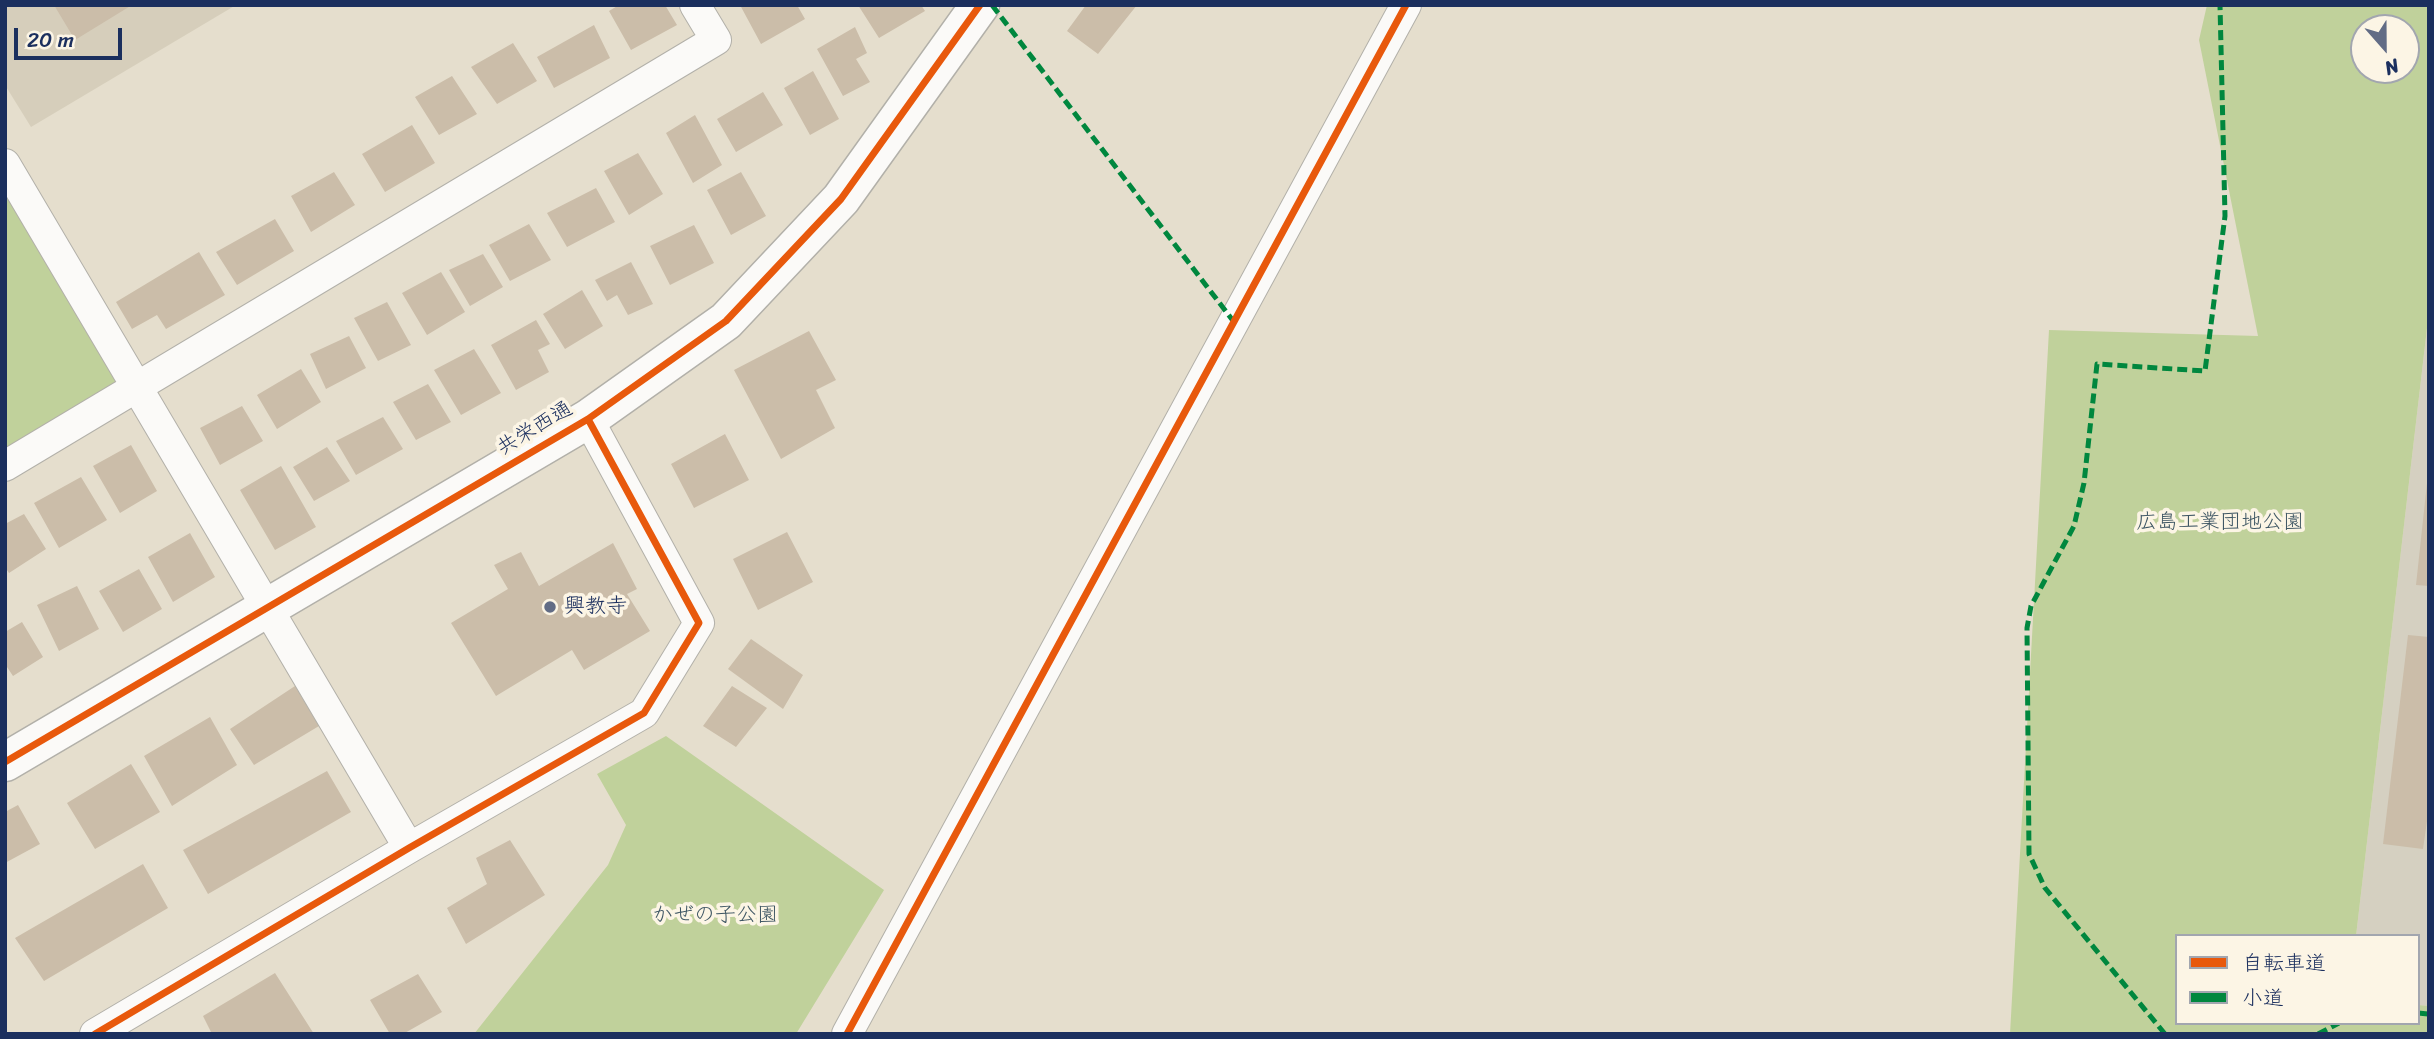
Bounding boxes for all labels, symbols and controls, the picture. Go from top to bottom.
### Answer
scale bar [18,14,126,58]
north arrow [2350,14,2420,84]
text: 20 m [27,21,74,59]
text: N [2380,49,2404,85]
street label: 共栄西通 [493,397,577,461]
park label: 広島工業団地公園 [2136,510,2304,536]
place label: 興教寺 [564,594,627,620]
marker: 興教寺 [542,599,558,615]
park label: かぜの子公園 [652,903,778,929]
legend [2175,934,2420,1025]
text: 自転車道 [2242,944,2326,982]
text: 小道 [2242,979,2284,1017]

